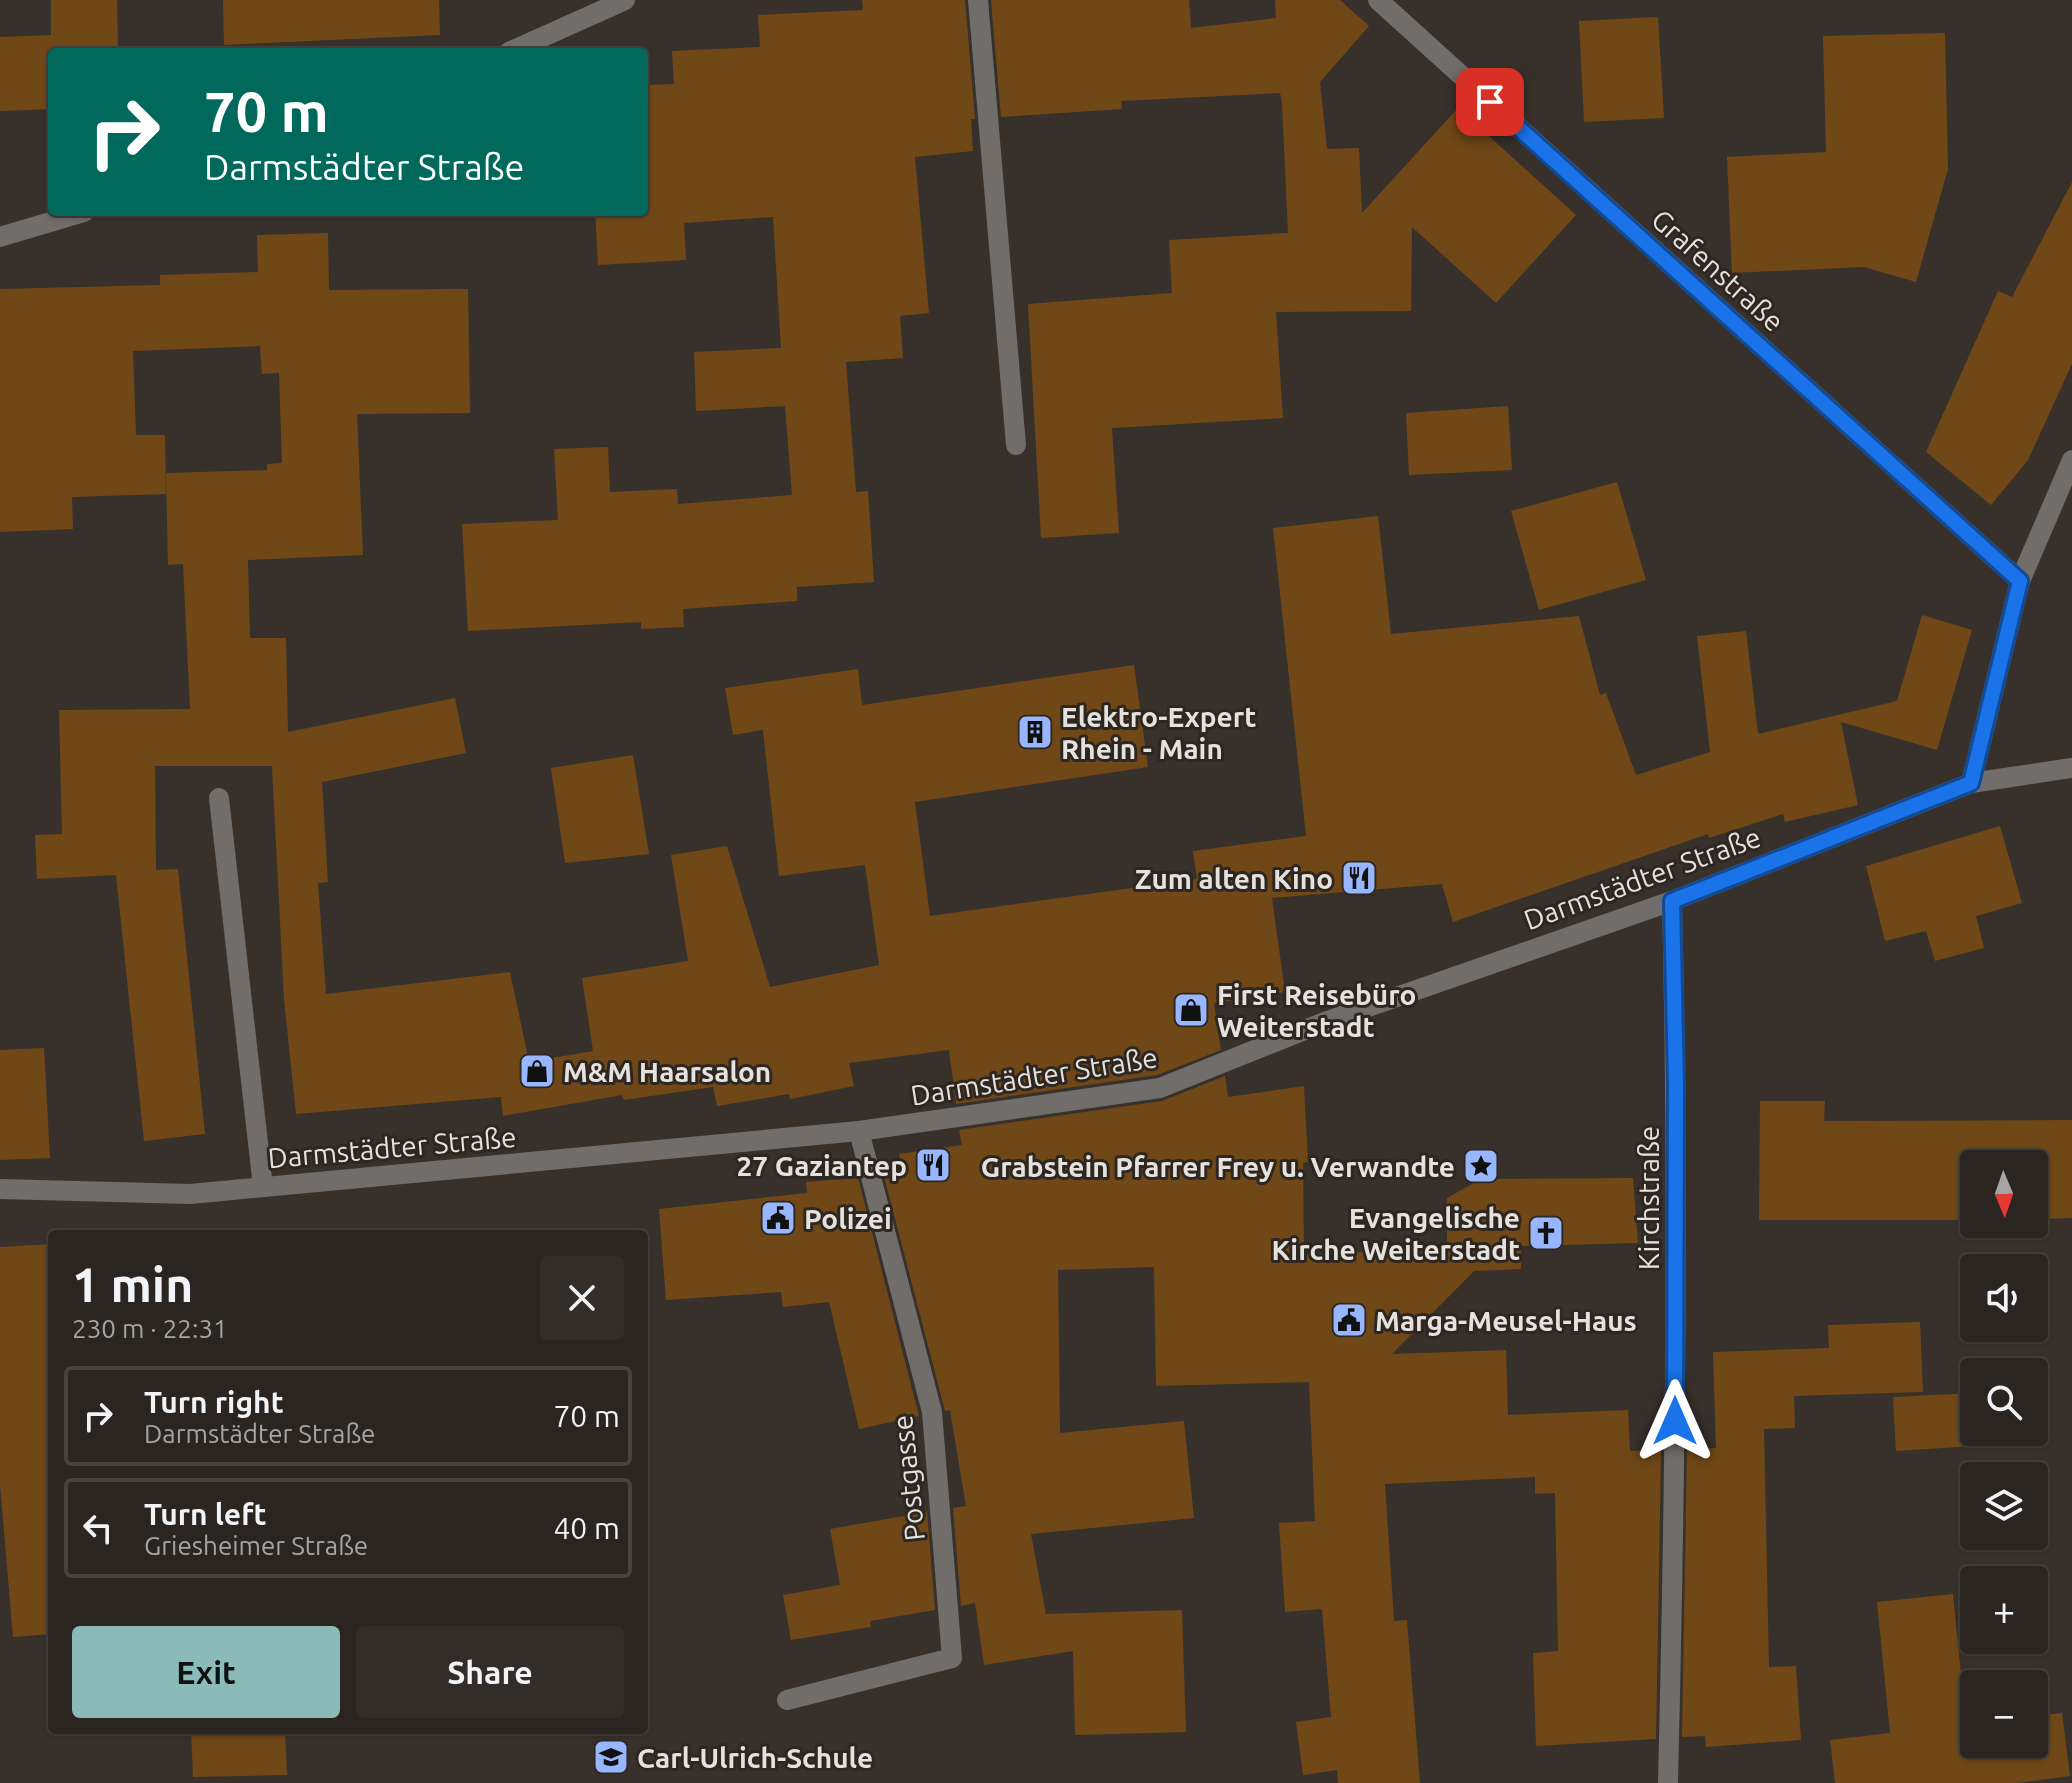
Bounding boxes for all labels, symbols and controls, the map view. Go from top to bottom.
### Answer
pin [1456,68,1524,136]
icon: right [72,80,176,184]
text: 70 m [204,80,329,143]
icon: arrive [1468,80,1512,124]
text: Darmstädter Straße [204,146,524,187]
street label: Grafenstraße [1646,203,1790,337]
place label: Elektro-Expert Rhein - Main [1061,701,1256,764]
building icon: Elektro-Expert Rhein - Main [1016,713,1054,751]
street label: Darmstädter Straße [1520,821,1764,935]
restaurant icon: Zum alten Kino [1340,859,1378,897]
place label: Zum alten Kino [1135,863,1333,894]
place label: First Reisebüro Weiterstadt [1217,979,1416,1042]
shop icon: First Reisebüro Weiterstadt [1172,991,1210,1029]
street label: Darmstädter Straße [908,1041,1160,1111]
shop icon: M&M Haarsalon [518,1052,556,1090]
place label: M&M Haarsalon [563,1056,771,1087]
street label: Darmstädter Straße [267,1121,517,1173]
street label: Kirchstraße [1633,1126,1664,1270]
restaurant icon: 27 Gaziantep [914,1146,952,1184]
place icon: Grabstein Pfarrer Frey u. Verwandte [1462,1147,1500,1185]
place label: 27 Gaziantep [737,1150,907,1181]
north arrow [1960,1150,2048,1238]
map controls [1960,1150,2048,1758]
place label: Grabstein Pfarrer Frey u. Verwandte [981,1151,1455,1182]
public building icon: Polizei [759,1199,797,1237]
place label: Evangelische Kirche Weiterstadt [1271,1202,1520,1265]
place label: Polizei [804,1203,892,1234]
church icon: Evangelische Kirche Weiterstadt [1527,1214,1565,1252]
button: sound [1960,1254,2048,1342]
button: close [540,1256,624,1340]
text: 1 min [72,1257,193,1311]
public building icon: Marga-Meusel-Haus [1330,1301,1368,1339]
place label: Marga-Meusel-Haus [1375,1305,1637,1336]
text: 230 m · 22:31 [72,1314,228,1343]
button: search [1960,1358,2048,1446]
position arrow [1633,1379,1717,1463]
text: Turn right [144,1385,284,1419]
icon: right [76,1394,120,1438]
text: 70 m [553,1399,620,1433]
street label: Postgasse [886,1414,930,1542]
text: Darmstädter Straße [144,1419,375,1448]
button: layers [1960,1462,2048,1550]
text: Turn left [144,1497,266,1531]
icon: left [76,1506,120,1550]
text: 40 m [553,1511,620,1545]
text: Griesheimer Straße [144,1531,368,1560]
button: + [1960,1566,2048,1654]
button: Exit [72,1626,340,1718]
button: Share [356,1626,624,1718]
button: − [1960,1670,2048,1758]
school or university icon: Carl-Ulrich-Schule [592,1738,630,1776]
place label: Carl-Ulrich-Schule [637,1742,873,1773]

